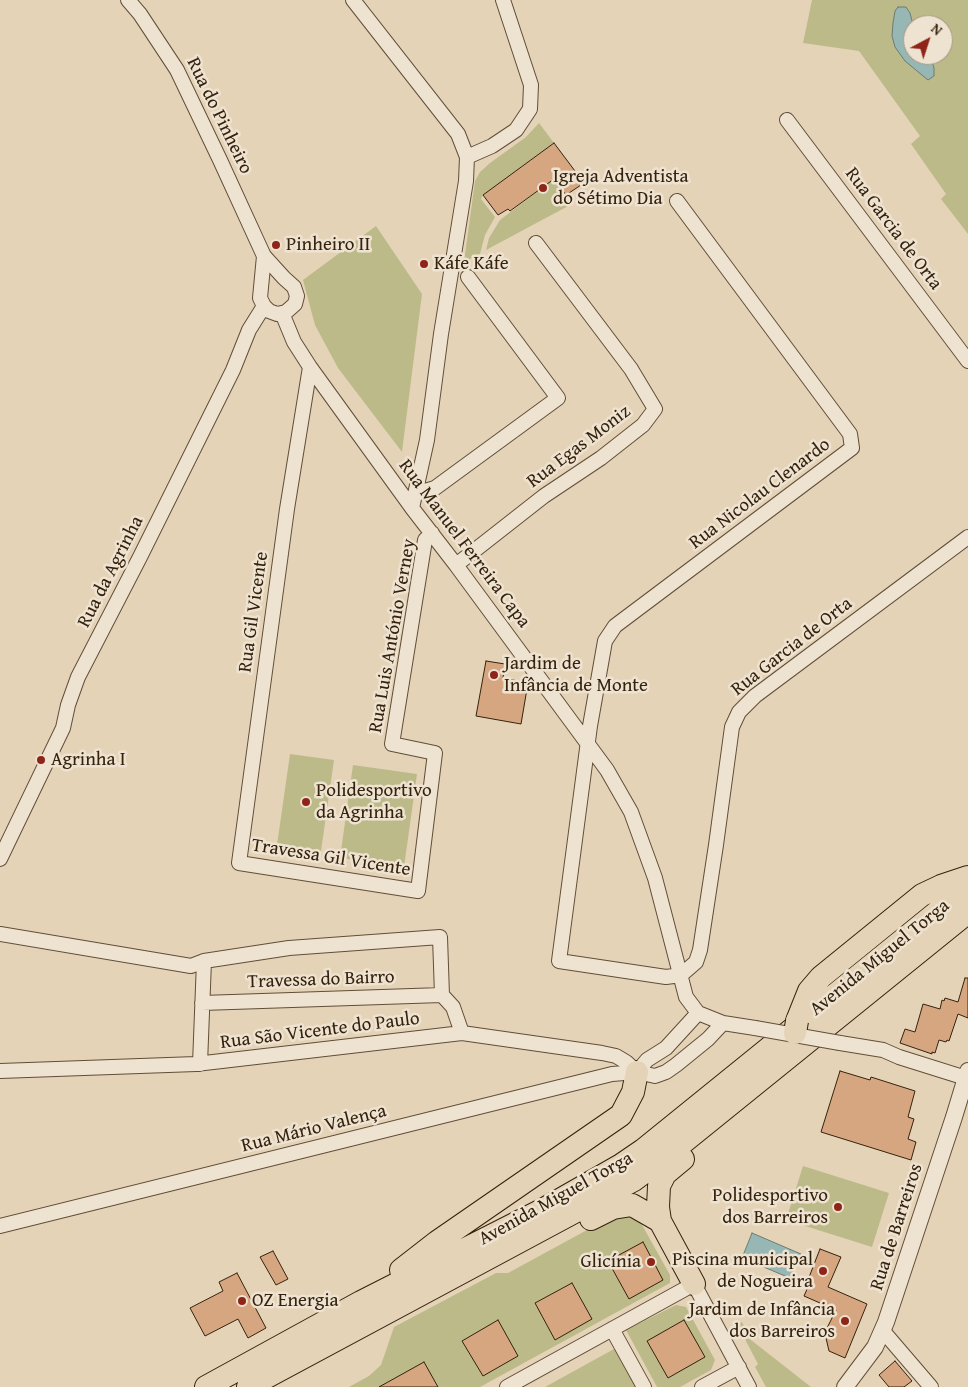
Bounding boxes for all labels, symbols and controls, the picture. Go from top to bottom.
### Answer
north arrow [903,15,953,65]
text: N [927,19,947,40]
street label: Rua do Pinheiro [181,54,257,178]
street label: Rua Garcia de Orta [840,163,946,295]
place label: Igreja Adventista do Sétimo Dia [553,166,689,210]
marker: Igreja Adventista do Sétimo Dia [537,182,549,194]
place label: Pinheiro II [286,234,370,256]
marker: Pinheiro II [270,239,282,251]
place label: Káfe Káfe [434,253,509,275]
marker: Káfe Káfe [418,258,430,270]
street label: Rua Egas Moniz [523,401,635,493]
street label: Rua Nicolau Clenardo [685,434,835,554]
street label: Rua Manuel Ferreira Capa [393,455,535,633]
street label: Rua da Agrinha [73,512,149,632]
street label: Rua Luis António Verney [365,537,421,735]
street label: Rua Gil Vicente [234,550,274,674]
street label: Rua Garcia de Orta [727,593,857,701]
place label: Jardim de Infância de Monte [504,653,648,697]
marker: Jardim de Infância de Monte [488,669,500,681]
place label: Agrinha I [51,749,125,771]
marker: Agrinha I [35,754,47,766]
place label: Polidesportivo da Agrinha [316,780,432,824]
marker: Polidesportivo da Agrinha [300,796,312,808]
street label: Travessa Gil Vicente [250,834,412,882]
street label: Avenida Miguel Torga [806,895,954,1021]
street label: Travessa do Bairro [247,966,395,994]
street label: Rua São Vicente do Paulo [219,1007,421,1055]
street label: Rua Mário Valença [239,1100,389,1158]
street label: Avenida Miguel Torga [475,1147,637,1251]
street label: Rua de Barreiros [866,1161,928,1293]
place label: Polidesportivo dos Barreiros [712,1185,828,1229]
marker: Polidesportivo dos Barreiros [832,1201,844,1213]
place label: Piscina municipal de Nogueira [672,1249,813,1293]
place label: Glicínia [580,1251,641,1273]
marker: Glicínia [645,1256,657,1268]
marker: Piscina municipal de Nogueira [817,1265,829,1277]
place label: OZ Energia [252,1290,339,1312]
marker: OZ Energia [236,1295,248,1307]
place label: Jardim de Infância dos Barreiros [689,1299,835,1343]
marker: Jardim de Infância dos Barreiros [839,1315,851,1327]

